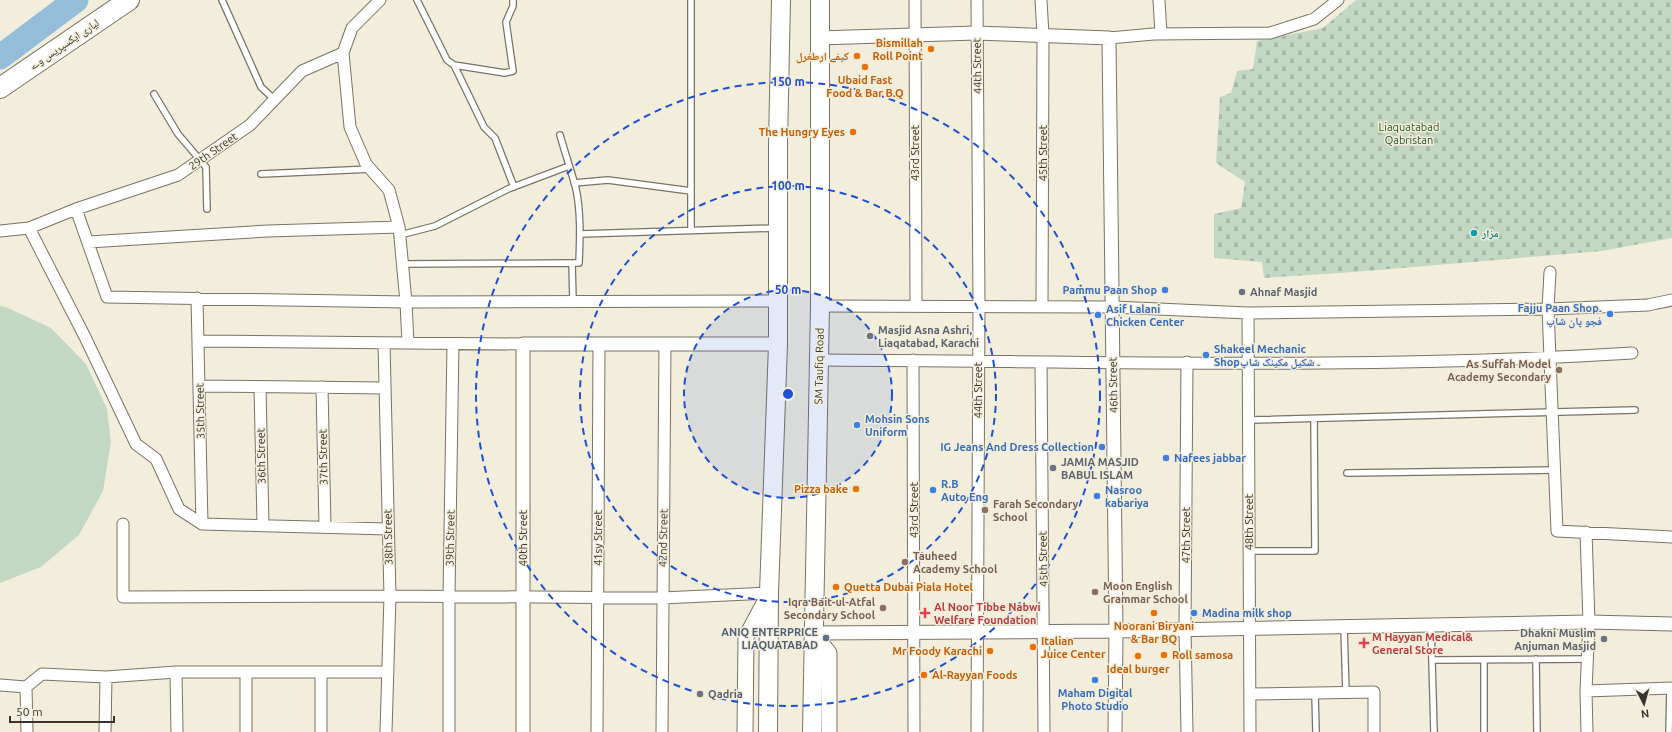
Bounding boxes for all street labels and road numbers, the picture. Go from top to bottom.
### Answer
street label: لیاری ایکسپریس وے [27,16,102,72]
street label: 44th Street [970,37,983,94]
street label: 43rd Street [909,124,921,181]
street label: 45th Street [1037,124,1049,181]
street label: 29th Street [187,130,240,172]
street label: SM Taufiq Road [812,328,826,404]
street label: 46th Street [1106,356,1119,413]
street label: 44th Street [972,361,984,418]
street label: 35th Street [193,382,206,439]
street label: 36th Street [254,427,267,484]
street label: 37th Street [316,428,329,485]
street label: 43rd Street [908,481,920,538]
street label: 48th Street [1243,493,1255,550]
street label: 47th Street [1180,506,1192,563]
street label: 38th Street [381,508,394,565]
street label: 42nd Street [656,508,670,567]
street label: 39th Street [444,509,457,566]
street label: 40th Street [517,509,529,566]
street label: 41sy Street [592,509,604,566]
street label: 45th Street [1036,530,1049,587]

